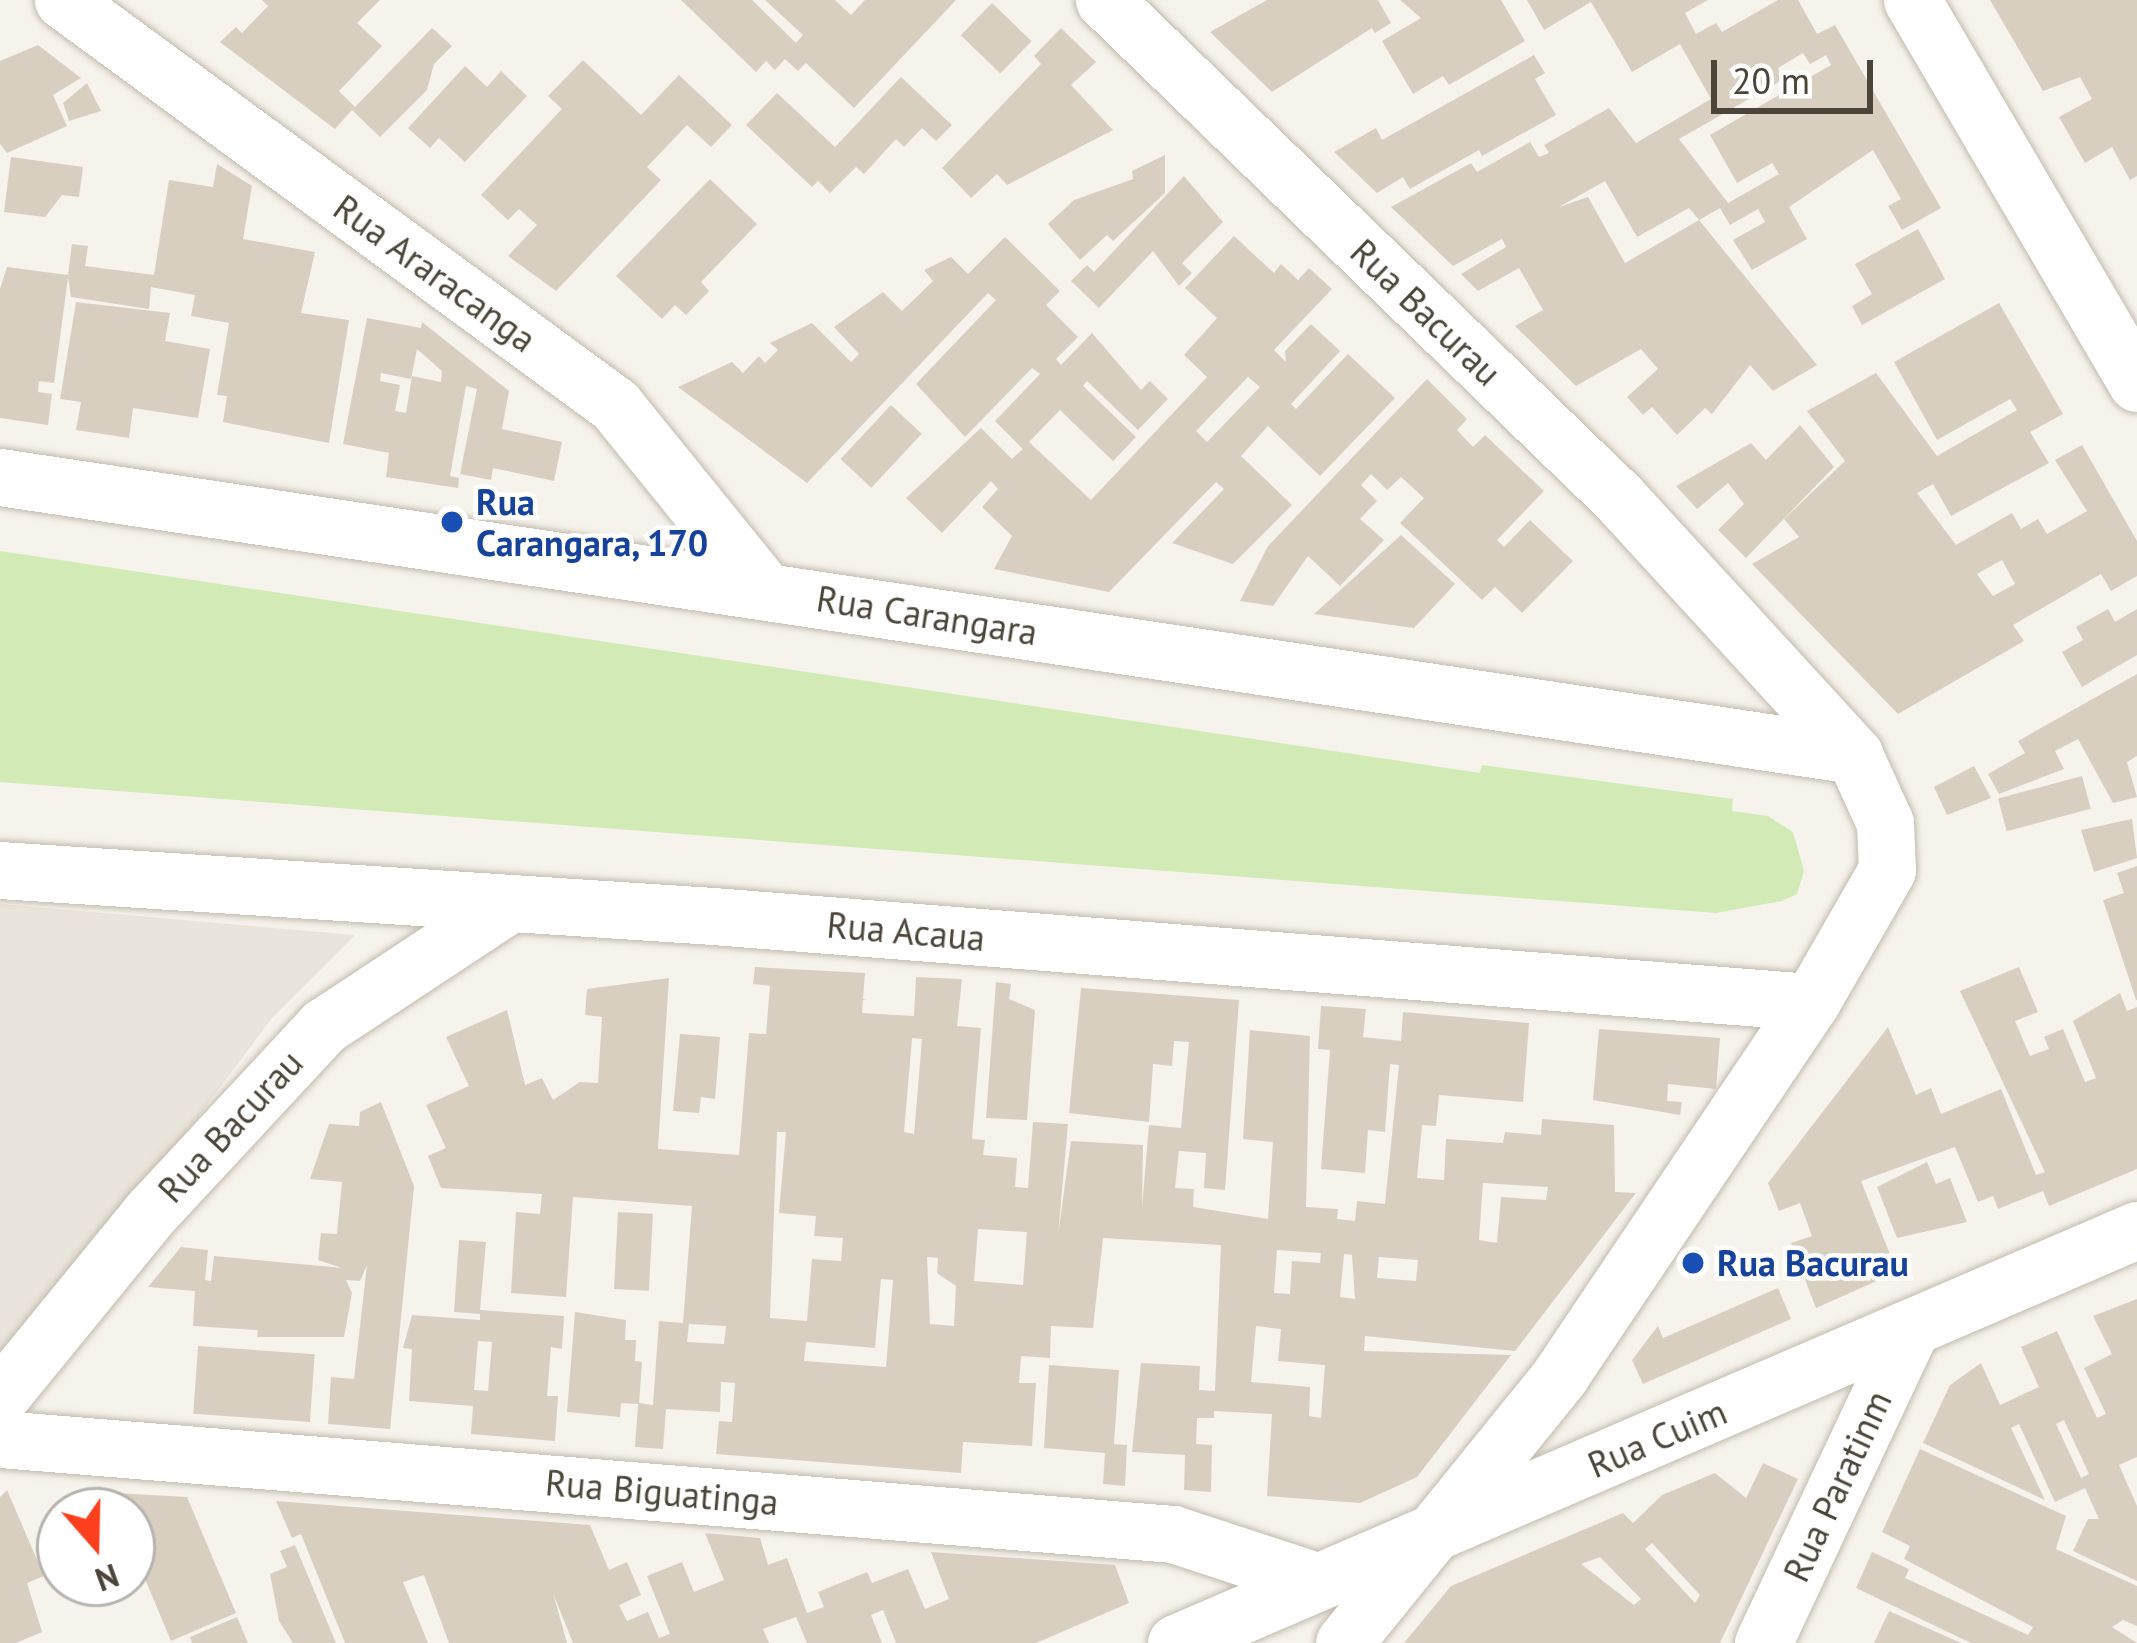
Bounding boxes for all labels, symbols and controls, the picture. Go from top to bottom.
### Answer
scale bar [1717,36,1879,110]
text: 20 m [1732,57,1810,104]
street label: Rua Araracanga [325,185,545,361]
street label: Rua Bacurau [1342,230,1510,394]
place label: Rua Carangara, 170 [476,479,711,564]
marker: Rua Carangara, 170 [439,509,465,535]
street label: Rua Carangara [814,576,1040,654]
street label: Rua Acaua [824,903,988,959]
street label: Rua Bacurau [149,1041,311,1211]
place label: Rua Bacurau [1717,1241,1909,1285]
marker: Rua Bacurau [1680,1250,1706,1276]
street label: Rua Paratinm [1774,1384,1900,1588]
street label: Rua Cuim [1581,1390,1733,1486]
street label: Rua Biguatinga [544,1460,780,1524]
north arrow [36,1487,156,1607]
text: N [90,1555,125,1602]

